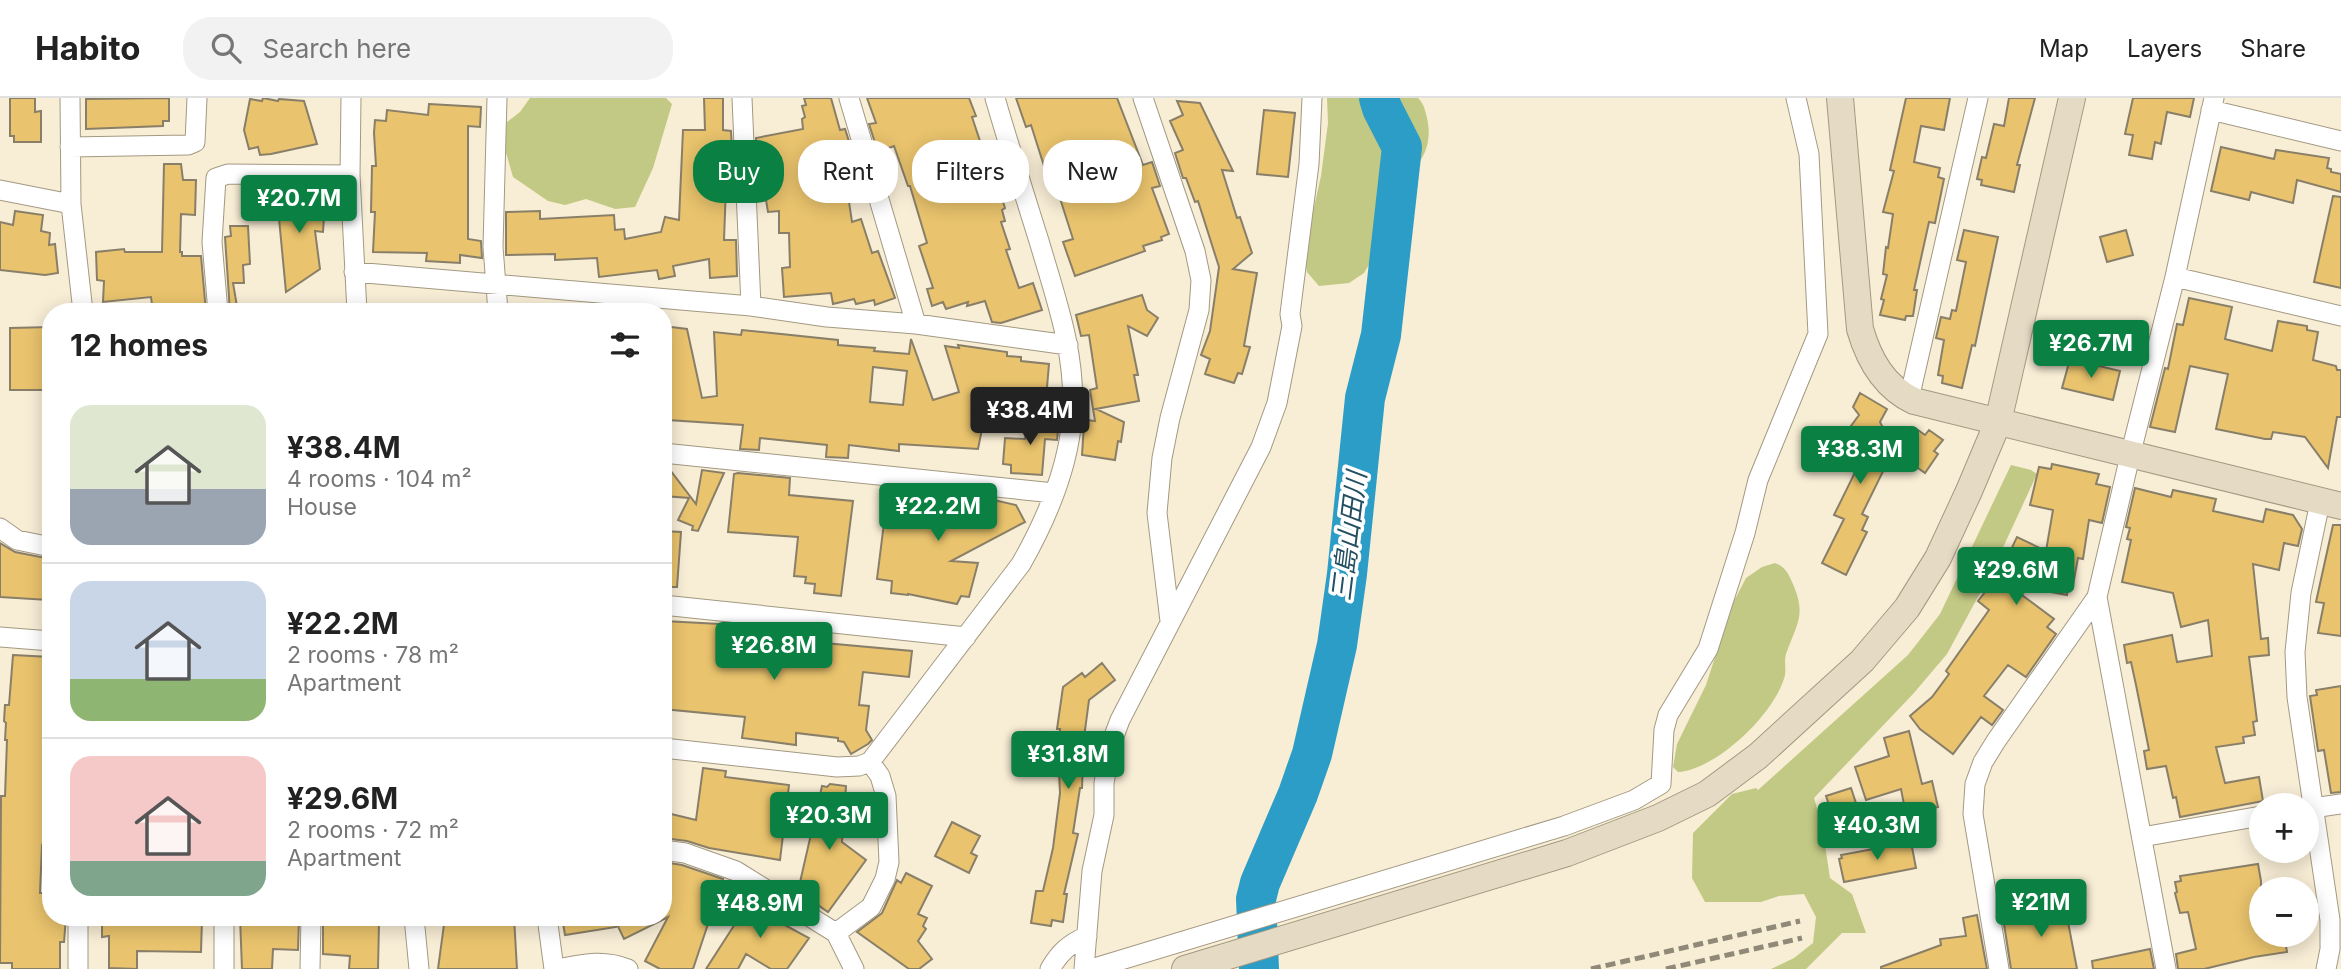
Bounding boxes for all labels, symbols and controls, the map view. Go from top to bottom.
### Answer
search box [183,17,673,80]
text: Habito [35,28,141,68]
icon: search [207,29,245,67]
text: Search here [263,33,411,64]
text: Map [2039,34,2089,63]
text: Layers [2127,34,2202,63]
text: Share [2240,34,2306,63]
chip: Buy [693,140,784,203]
chip: Rent [798,140,898,203]
chip: Filters [912,140,1029,203]
chip: New [1043,140,1142,203]
pin: ¥20.7M [242,176,356,235]
text: ¥20.7M [257,184,341,212]
pin: ¥26.7M [2034,320,2148,380]
icon: filters [606,326,644,364]
text: 12 homes [70,327,208,363]
text: ¥26.7M [2049,329,2133,357]
pin: ¥38.4M [973,388,1087,447]
text: ¥38.4M [986,396,1074,424]
pin: ¥38.3M [1803,426,1917,486]
text: ¥38.4M [287,429,401,465]
icon: home [126,433,210,517]
text: ¥38.3M [1817,435,1903,463]
text: 4 rooms · 104 m² [287,465,472,493]
water label: 三島山田川 [1325,467,1372,602]
pin: ¥22.2M [881,484,995,543]
text: ¥22.2M [895,492,981,520]
text: House [287,493,357,521]
pin: ¥29.6M [1959,547,2073,607]
text: ¥29.6M [1973,556,2059,584]
text: ¥22.2M [287,605,399,641]
icon: home [126,609,210,693]
pin: ¥26.8M [717,622,831,682]
text: ¥26.8M [731,631,817,659]
text: 2 rooms · 78 m² [287,641,459,669]
text: Apartment [287,669,401,697]
pin: ¥31.8M [1011,732,1125,791]
text: ¥31.8M [1027,740,1109,768]
text: ¥29.6M [287,780,398,816]
icon: home [126,784,210,868]
pin: ¥20.3M [772,792,886,852]
map controls [2249,793,2319,947]
button: + [2249,793,2319,863]
text: ¥20.3M [786,801,872,829]
pin: ¥40.3M [1820,802,1934,862]
text: ¥40.3M [1834,811,1920,839]
text: 2 rooms · 72 m² [287,816,459,844]
text: Apartment [287,844,401,872]
button: − [2249,877,2319,947]
pin: ¥48.9M [703,880,817,940]
pin: ¥21M [2000,880,2082,939]
text: ¥21M [2012,888,2070,916]
text: ¥48.9M [717,889,803,917]

